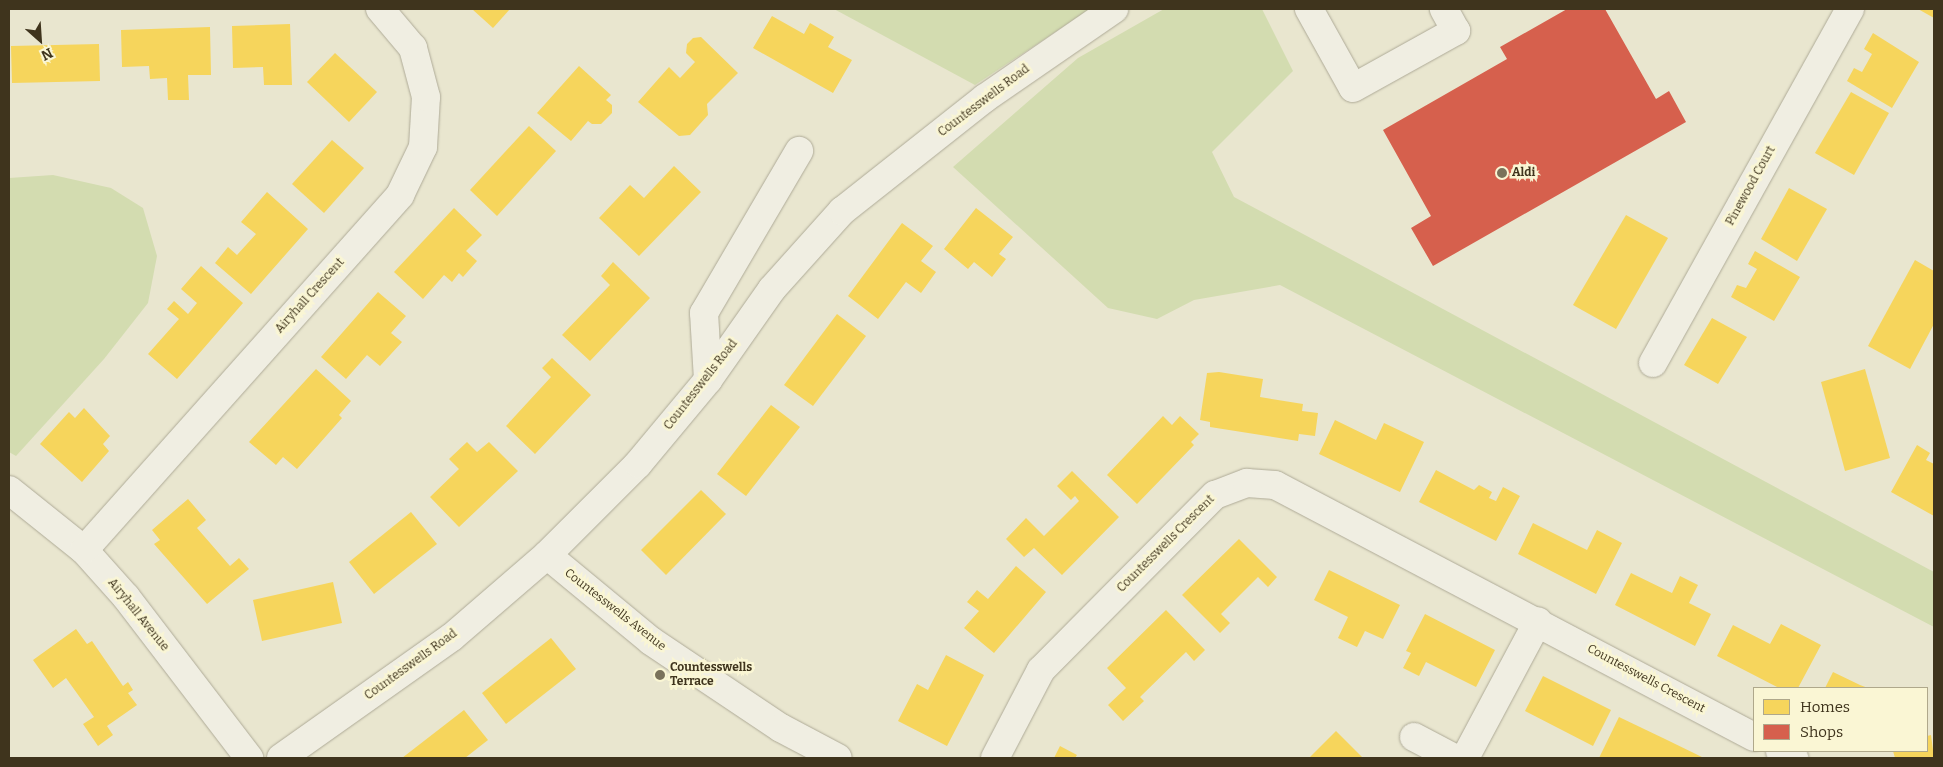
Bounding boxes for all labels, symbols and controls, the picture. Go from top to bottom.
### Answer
north arrow [15,15,65,65]
text: N [38,44,55,64]
street label: Countesswells Road [936,62,1032,140]
street label: Pinewood Court [1723,144,1779,228]
place label: Aldi [1512,166,1535,180]
marker: Aldi [1496,167,1508,179]
street label: Airyhall Crescent [273,255,347,337]
street label: Countesswells Road [661,337,741,433]
street label: Countesswells Crescent [1114,492,1218,596]
street label: Countesswells Avenue [561,566,669,654]
street label: Airyhall Avenue [104,576,172,654]
street label: Countesswells Road [362,627,460,703]
street label: Countesswells Crescent [1585,642,1707,716]
place label: Countesswells Terrace [670,661,752,689]
marker: Countesswells Terrace [654,669,666,681]
legend [1753,687,1928,752]
text: Homes [1800,698,1850,716]
text: Shops [1800,723,1843,741]

